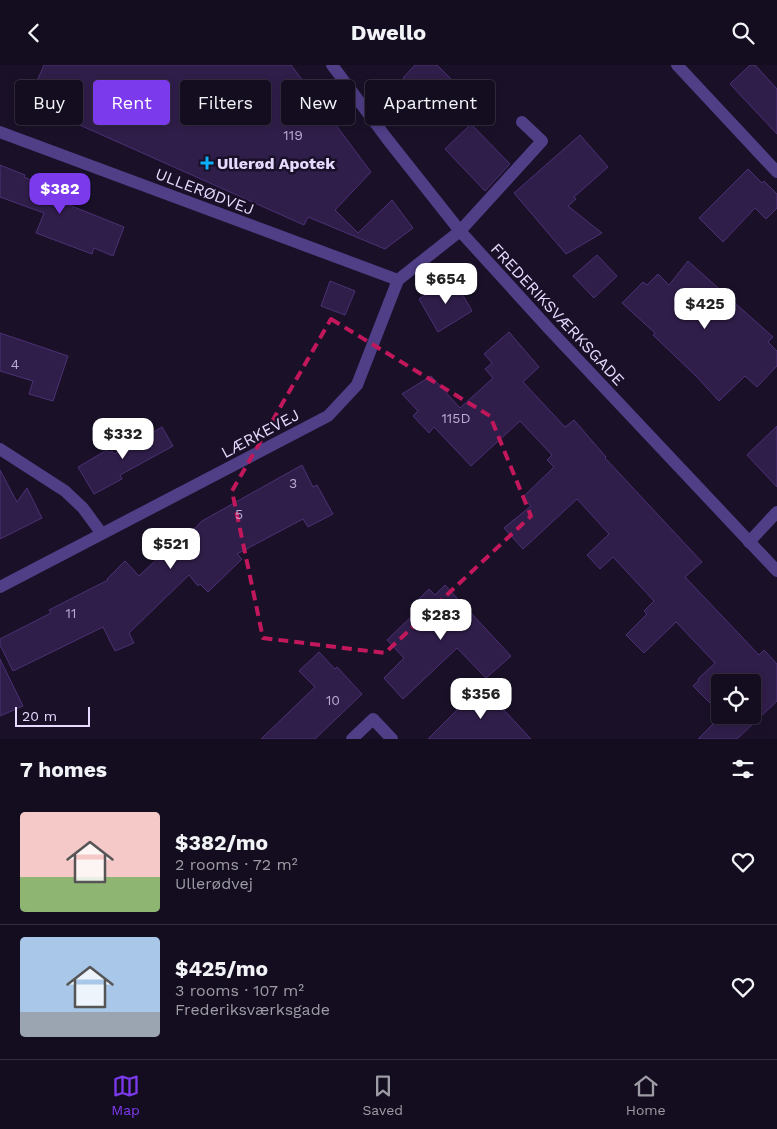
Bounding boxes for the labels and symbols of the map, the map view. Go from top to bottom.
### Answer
house number: 119 [283,127,303,143]
place label: Ullerød Apotek [217,154,335,173]
marker: Ullerød Apotek [201,157,213,169]
street label: ULLERØDVEJ [153,164,257,219]
pin: $382 [30,173,90,215]
street label: FREDERIKSVÆRKSGADE [487,239,628,389]
pin: $654 [416,263,476,305]
pin: $425 [675,287,735,330]
house number: 4 [11,356,19,372]
street label: LÆRKEVEJ [218,405,303,462]
house number: 115D [441,410,471,426]
pin: $332 [93,417,153,460]
house number: 3 [289,475,297,491]
house number: 5 [235,506,243,522]
pin: $521 [141,527,201,570]
pin: $283 [411,599,471,641]
house number: 11 [66,605,76,621]
pin: $356 [451,677,511,720]
house number: 10 [326,692,340,708]
scale bar [15,704,90,727]

